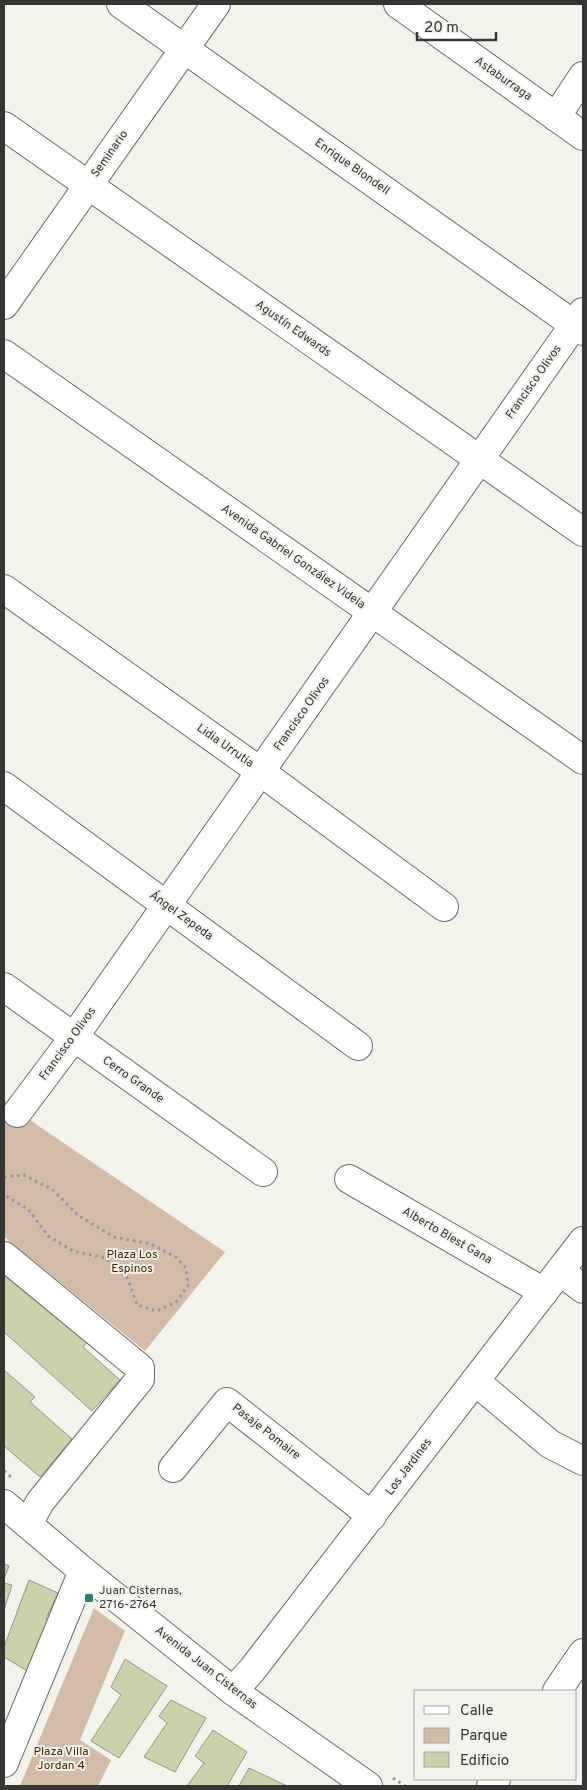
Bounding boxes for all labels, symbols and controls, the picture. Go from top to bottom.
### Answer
scale bar [417,10,496,42]
text: 20 m [424,19,459,38]
street label: Astaburraga [471,53,535,105]
street label: Seminario [88,127,132,181]
street label: Enrique Blondell [311,135,393,199]
street label: Agustín Edwards [252,297,334,361]
street label: Francisco Olivos [502,342,566,422]
street label: Avenida Gabriel González Videla [218,501,368,613]
street label: Francisco Olivos [270,674,334,754]
street label: Lidia Urrutia [193,720,257,772]
street label: Ángel Zepeda [146,887,216,945]
street label: Francisco Olivos [36,1004,100,1084]
street label: Cerro Grande [99,1053,167,1107]
street label: Alberto Blest Gana [399,1204,495,1268]
park label: Plaza Los Espinos [106,1247,158,1277]
street label: Pasaje Pomaire [228,1400,304,1464]
street label: Los Jardines [382,1435,436,1499]
place label: Juan Cisternas, 2716-2764 [99,1583,182,1613]
marker: Juan Cisternas, 2716-2764 [83,1592,95,1604]
street label: Avenida Juan Cisternas [151,1623,261,1713]
legend [414,1690,577,1780]
text: Calle [460,1702,494,1721]
text: Parque [460,1727,508,1746]
park label: Plaza Villa Jordan 4 [33,1744,89,1774]
text: Edificio [460,1752,509,1771]

